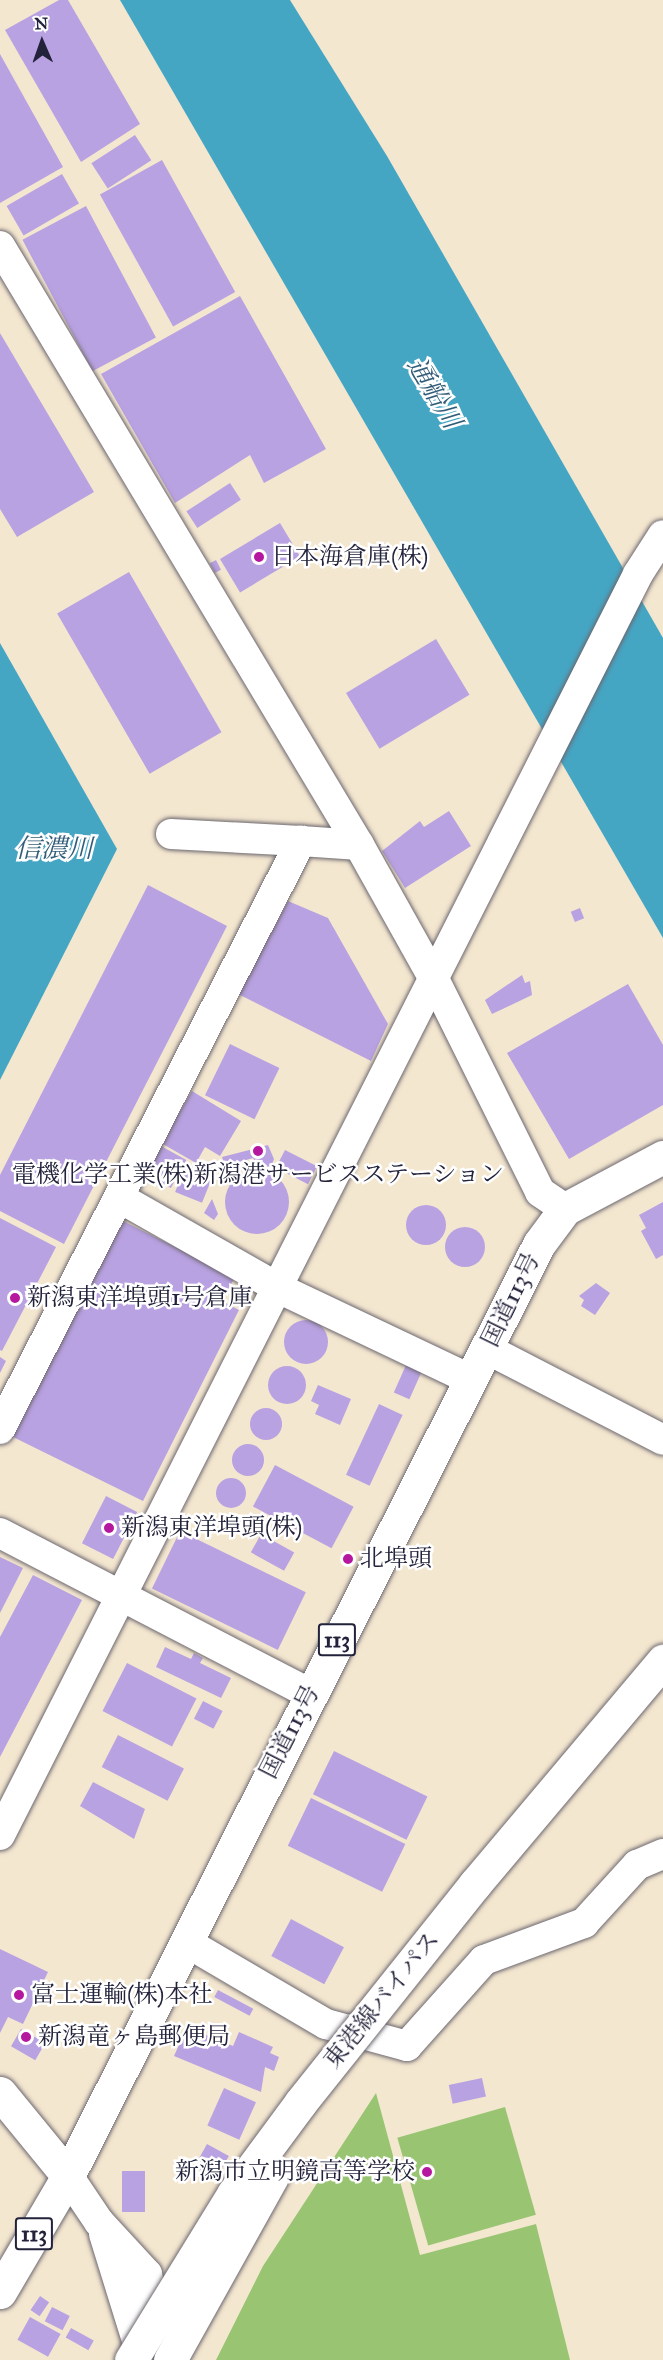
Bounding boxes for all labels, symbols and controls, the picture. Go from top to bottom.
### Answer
north arrow [12,12,72,72]
text: N [34,14,48,33]
water label: 通船川 [401,352,467,434]
place label: 日本海倉庫(株) [271,543,428,571]
marker: 日本海倉庫(株) [252,550,266,564]
water label: 信濃川 [15,833,93,865]
marker: 電機化学工業(株)新潟港サービスステーション [251,1144,265,1158]
place label: 電機化学工業(株)新潟港サービスステーション [11,1161,505,1189]
street label: 国道113号 [476,1248,546,1352]
place label: 新潟東洋埠頭1号倉庫 [27,1284,252,1312]
marker: 新潟東洋埠頭1号倉庫 [8,1291,22,1305]
place label: 新潟東洋埠頭(株) [121,1514,302,1542]
marker: 新潟東洋埠頭(株) [102,1521,116,1535]
place label: 北埠頭 [360,1545,432,1573]
marker: 北埠頭 [341,1552,355,1566]
road number: 113 [318,1621,356,1659]
street label: 国道113号 [254,1681,326,1783]
street label: 東港線バイパス [318,1926,446,2074]
place label: 富士運輸(株)本社 [31,1981,212,2009]
marker: 富士運輸(株)本社 [12,1988,26,2002]
place label: 新潟竜ヶ島郵便局 [38,2023,230,2051]
marker: 新潟竜ヶ島郵便局 [19,2030,33,2044]
place label: 新潟市立明鏡高等学校 [175,2158,415,2186]
marker: 新潟市立明鏡高等学校 [420,2165,434,2179]
road number: 113 [15,2215,54,2253]

